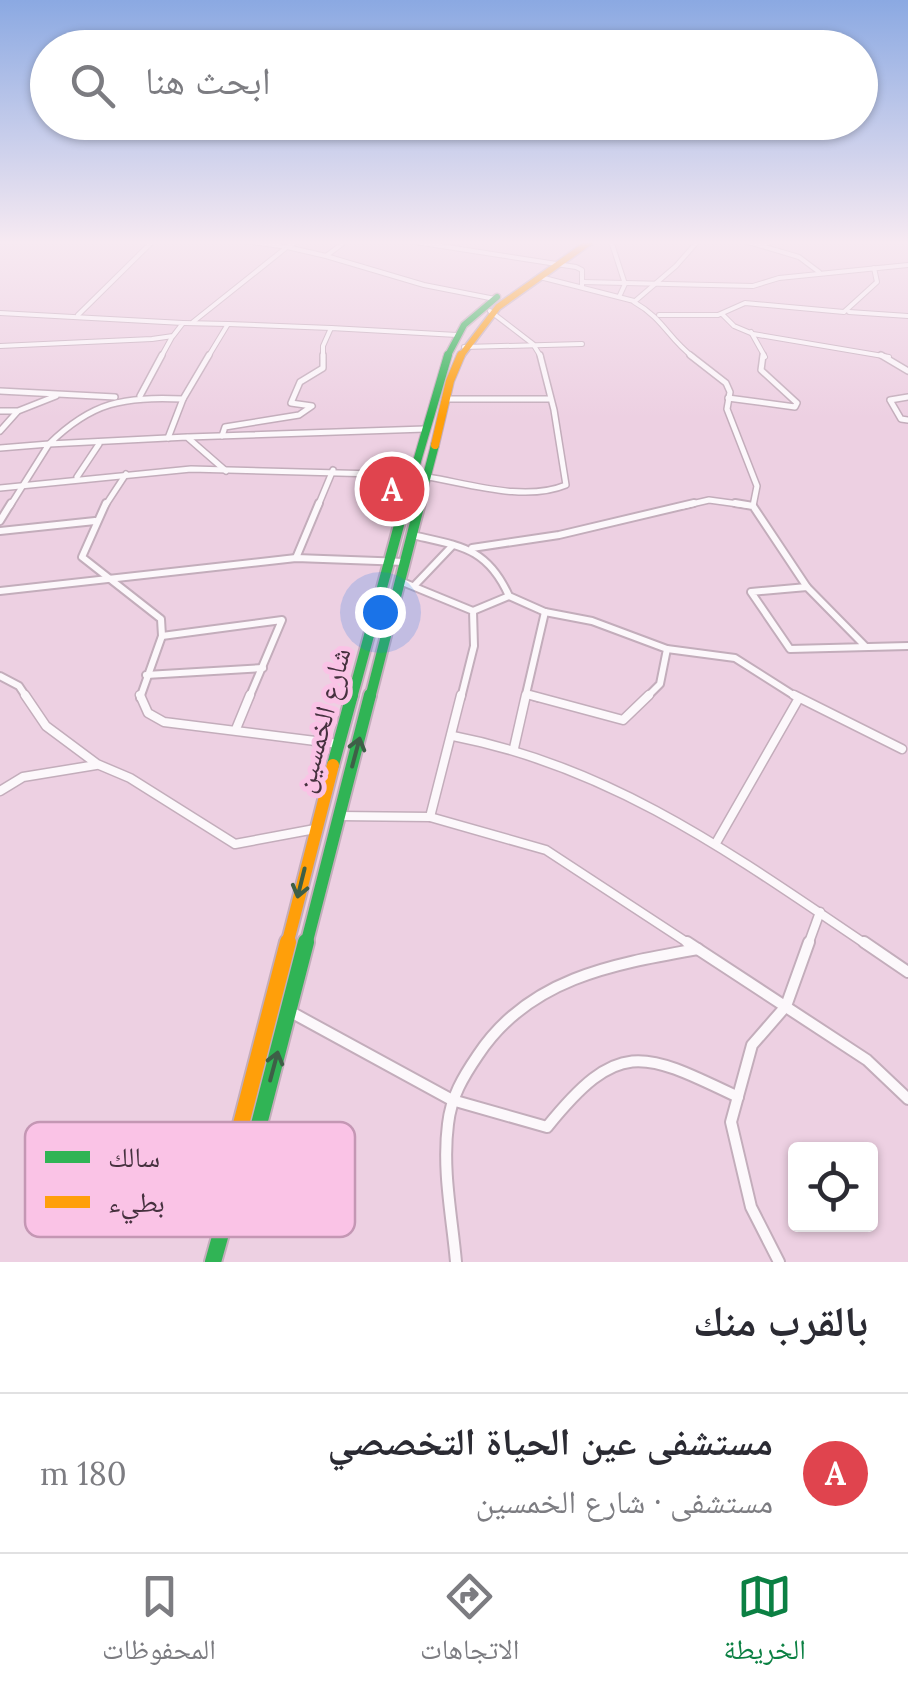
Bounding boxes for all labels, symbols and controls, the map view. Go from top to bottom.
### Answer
search box [30,30,878,140]
text: ابحث هنا [145,56,271,104]
icon: search [65,58,120,113]
pin: A [360,452,424,526]
your location [355,587,406,638]
street label: شارع الخمسين [285,644,359,796]
one-way arrow [347,737,366,768]
one-way arrow [291,867,310,898]
one-way arrow [265,1051,284,1082]
legend [25,1122,355,1237]
text: سالك [108,1139,160,1175]
map controls [788,1142,878,1232]
button: locate [788,1142,878,1232]
text: بطيء [108,1184,165,1225]
text: بالقرب منك [693,1294,868,1348]
text: مستشفى عين الحياة التخصصي [327,1417,773,1465]
text: 180 m [40,1453,127,1494]
text: A [825,1453,846,1494]
text: مستشفى · شارع الخمسين [476,1481,773,1522]
tab: المحفوظات [102,1569,216,1677]
tab: الاتجاهات [420,1569,519,1677]
tab: الخريطة [724,1569,806,1677]

